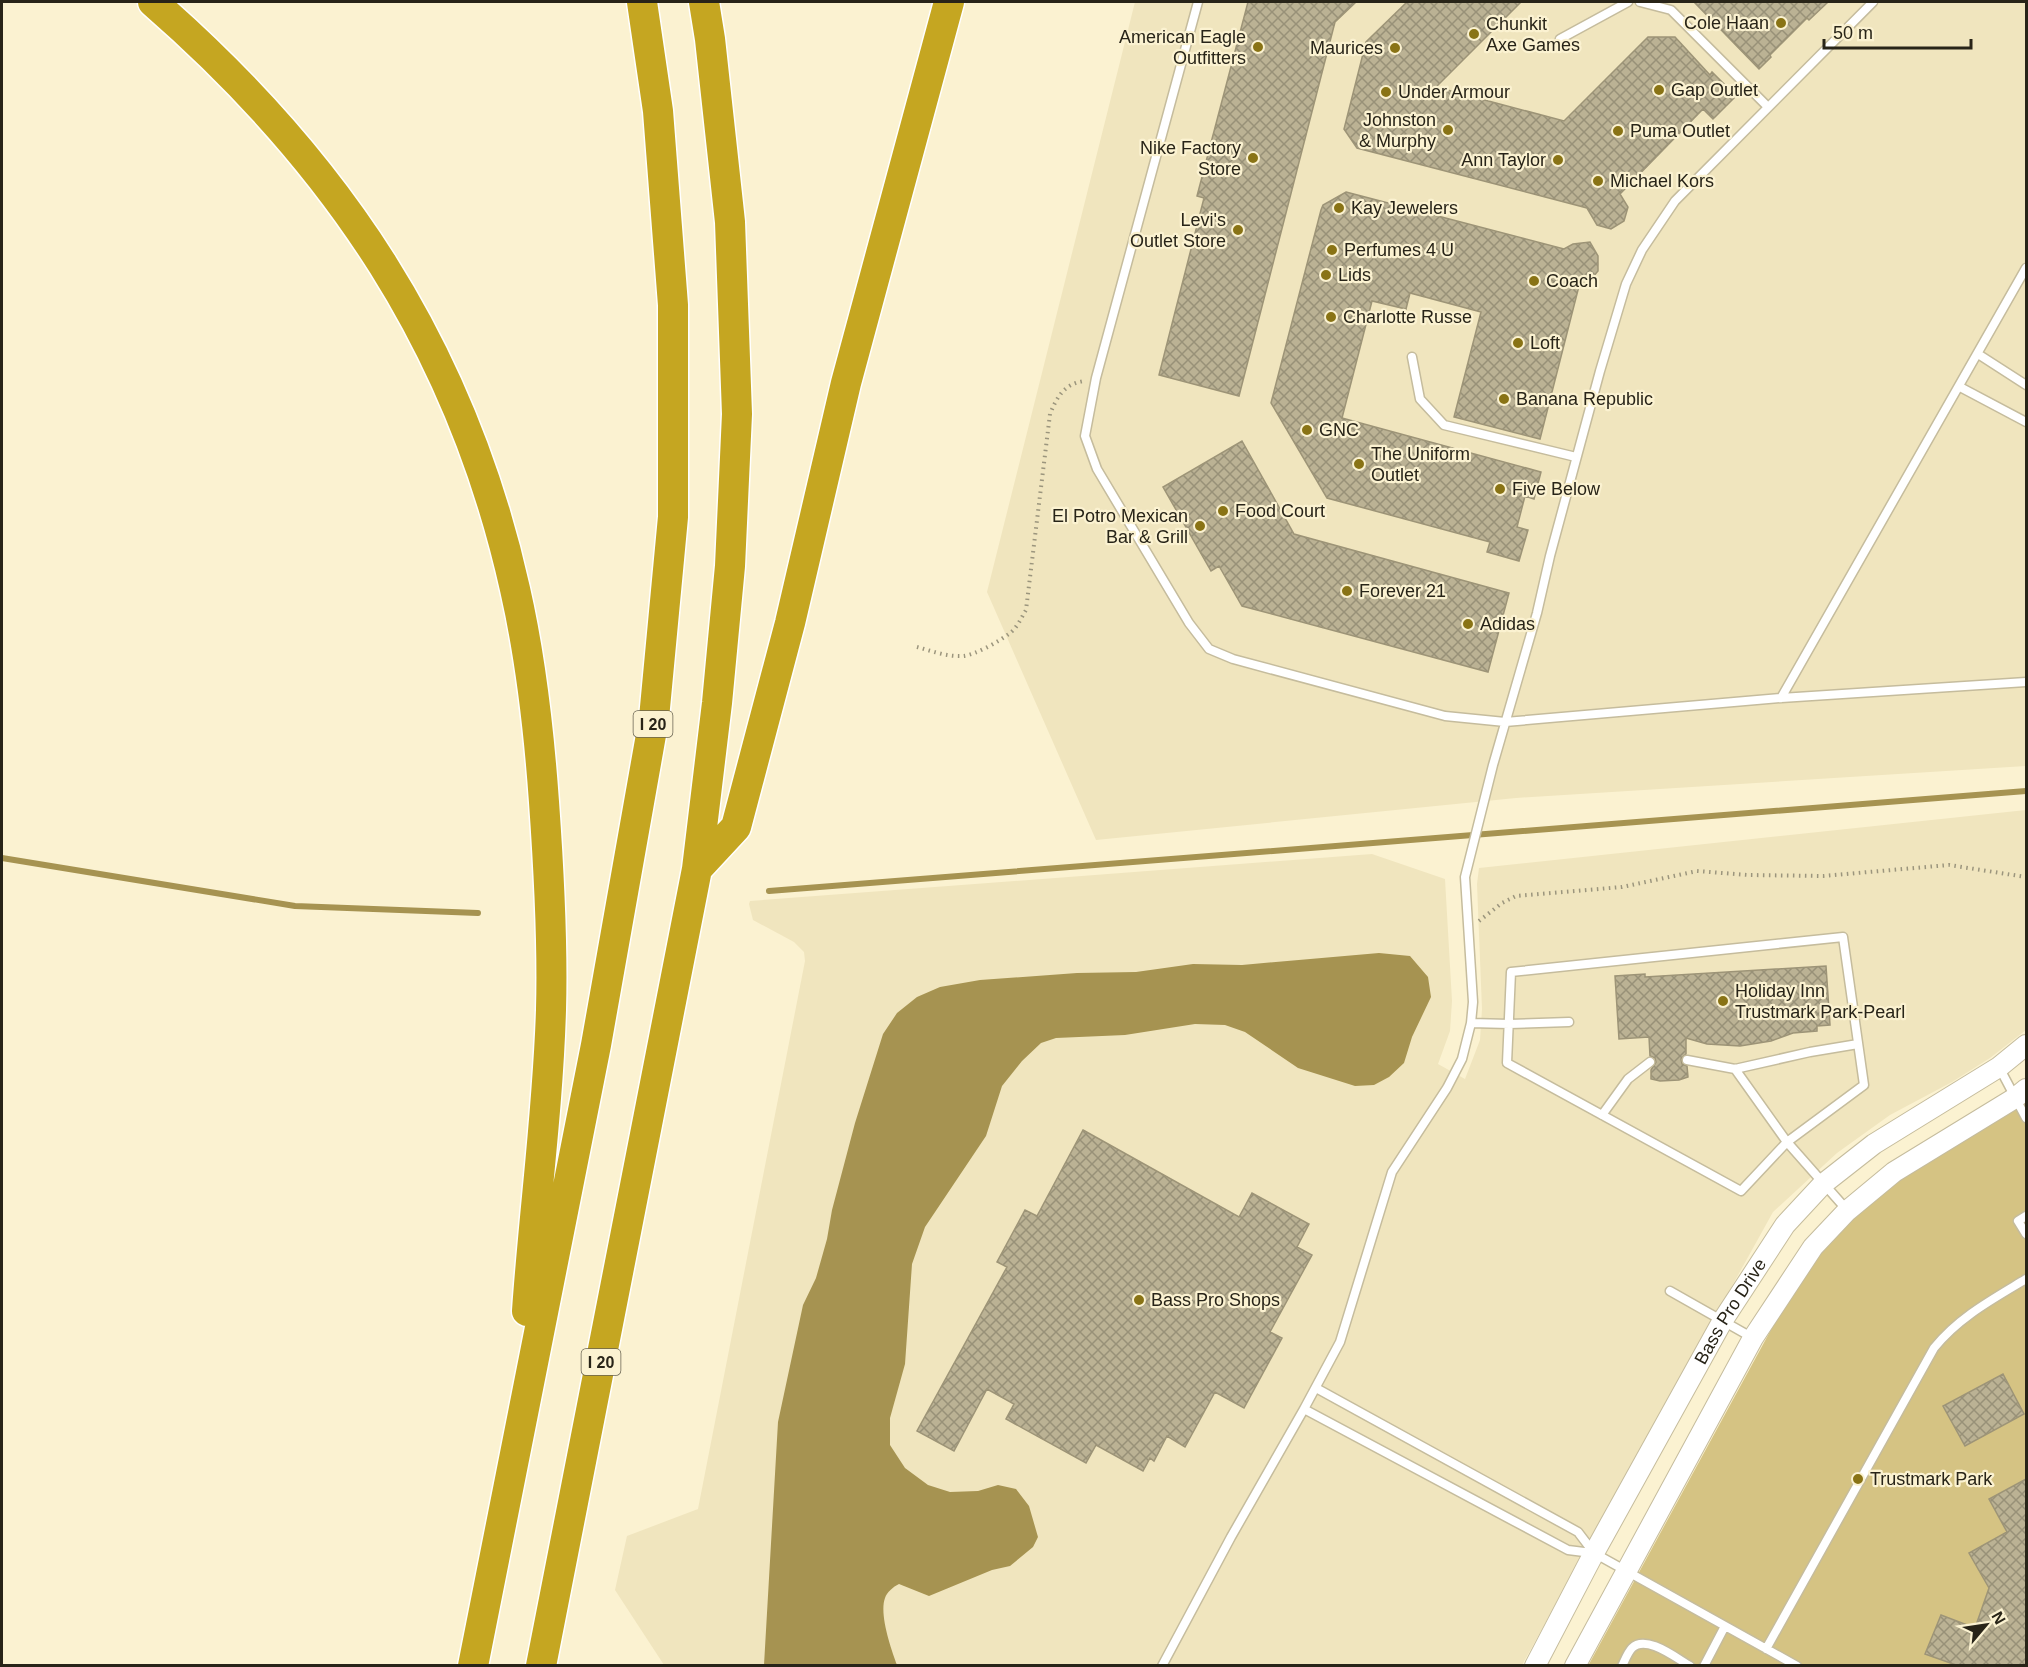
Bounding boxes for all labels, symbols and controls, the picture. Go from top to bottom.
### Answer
scale bar [1824,12,1971,50]
place label: Cole Haan [1684,13,1769,33]
place label: Chunkit Axe Games [1486,14,1580,55]
marker: Cole Haan [1774,16,1788,30]
text: 50 m [1833,23,1873,43]
place label: American Eagle Outfitters [1119,27,1246,68]
marker: Chunkit Axe Games [1467,27,1481,41]
place label: Maurices [1310,38,1383,58]
marker: American Eagle Outfitters [1251,40,1265,54]
marker: Maurices [1388,41,1402,55]
place label: Gap Outlet [1671,80,1758,100]
place label: Under Armour [1398,82,1510,102]
marker: Gap Outlet [1652,83,1666,97]
marker: Under Armour [1379,85,1393,99]
place label: Johnston & Murphy [1359,110,1436,151]
place label: Puma Outlet [1630,121,1730,141]
marker: Johnston & Murphy [1441,123,1455,137]
marker: Puma Outlet [1611,124,1625,138]
place label: Nike Factory Store [1140,138,1241,179]
place label: Ann Taylor [1461,150,1546,170]
marker: Nike Factory Store [1246,151,1260,165]
marker: Ann Taylor [1551,153,1565,167]
place label: Michael Kors [1610,171,1714,191]
marker: Michael Kors [1591,174,1605,188]
place label: Kay Jewelers [1351,198,1458,218]
marker: Kay Jewelers [1332,201,1346,215]
place label: Levi's Outlet Store [1130,210,1226,251]
marker: Levi's Outlet Store [1231,223,1245,237]
place label: Perfumes 4 U [1344,240,1454,260]
marker: Perfumes 4 U [1325,243,1339,257]
place label: Lids [1338,265,1371,285]
marker: Lids [1319,268,1333,282]
place label: Coach [1546,271,1598,291]
marker: Coach [1527,274,1541,288]
place label: Charlotte Russe [1343,307,1472,327]
marker: Charlotte Russe [1324,310,1338,324]
place label: Loft [1530,333,1560,353]
marker: Loft [1511,336,1525,350]
place label: Banana Republic [1516,389,1653,409]
marker: Banana Republic [1497,392,1511,406]
place label: GNC [1319,420,1359,440]
marker: GNC [1300,423,1314,437]
place label: The Uniform Outlet [1371,444,1470,485]
marker: The Uniform Outlet [1352,457,1366,471]
place label: Five Below [1512,479,1601,499]
marker: Five Below [1493,482,1507,496]
place label: Food Court [1235,501,1325,521]
marker: Food Court [1216,504,1230,518]
place label: El Potro Mexican Bar & Grill [1052,506,1188,547]
marker: El Potro Mexican Bar & Grill [1193,519,1207,533]
place label: Forever 21 [1359,581,1446,601]
marker: Forever 21 [1340,584,1354,598]
place label: Adidas [1480,614,1535,634]
marker: Adidas [1461,617,1475,631]
road number: I 20 [634,711,672,737]
place label: Holiday Inn Trustmark Park-Pearl [1735,981,1905,1022]
marker: Holiday Inn Trustmark Park-Pearl [1716,994,1730,1008]
street label: Bass Pro Drive [1691,1255,1770,1368]
place label: Bass Pro Shops [1151,1290,1280,1310]
marker: Bass Pro Shops [1132,1293,1146,1307]
road number: I 20 [582,1349,620,1375]
place label: Trustmark Park [1870,1469,1993,1489]
marker: Trustmark Park [1851,1472,1865,1486]
north arrow [1956,1595,2016,1655]
text: N [1988,1609,2009,1627]

